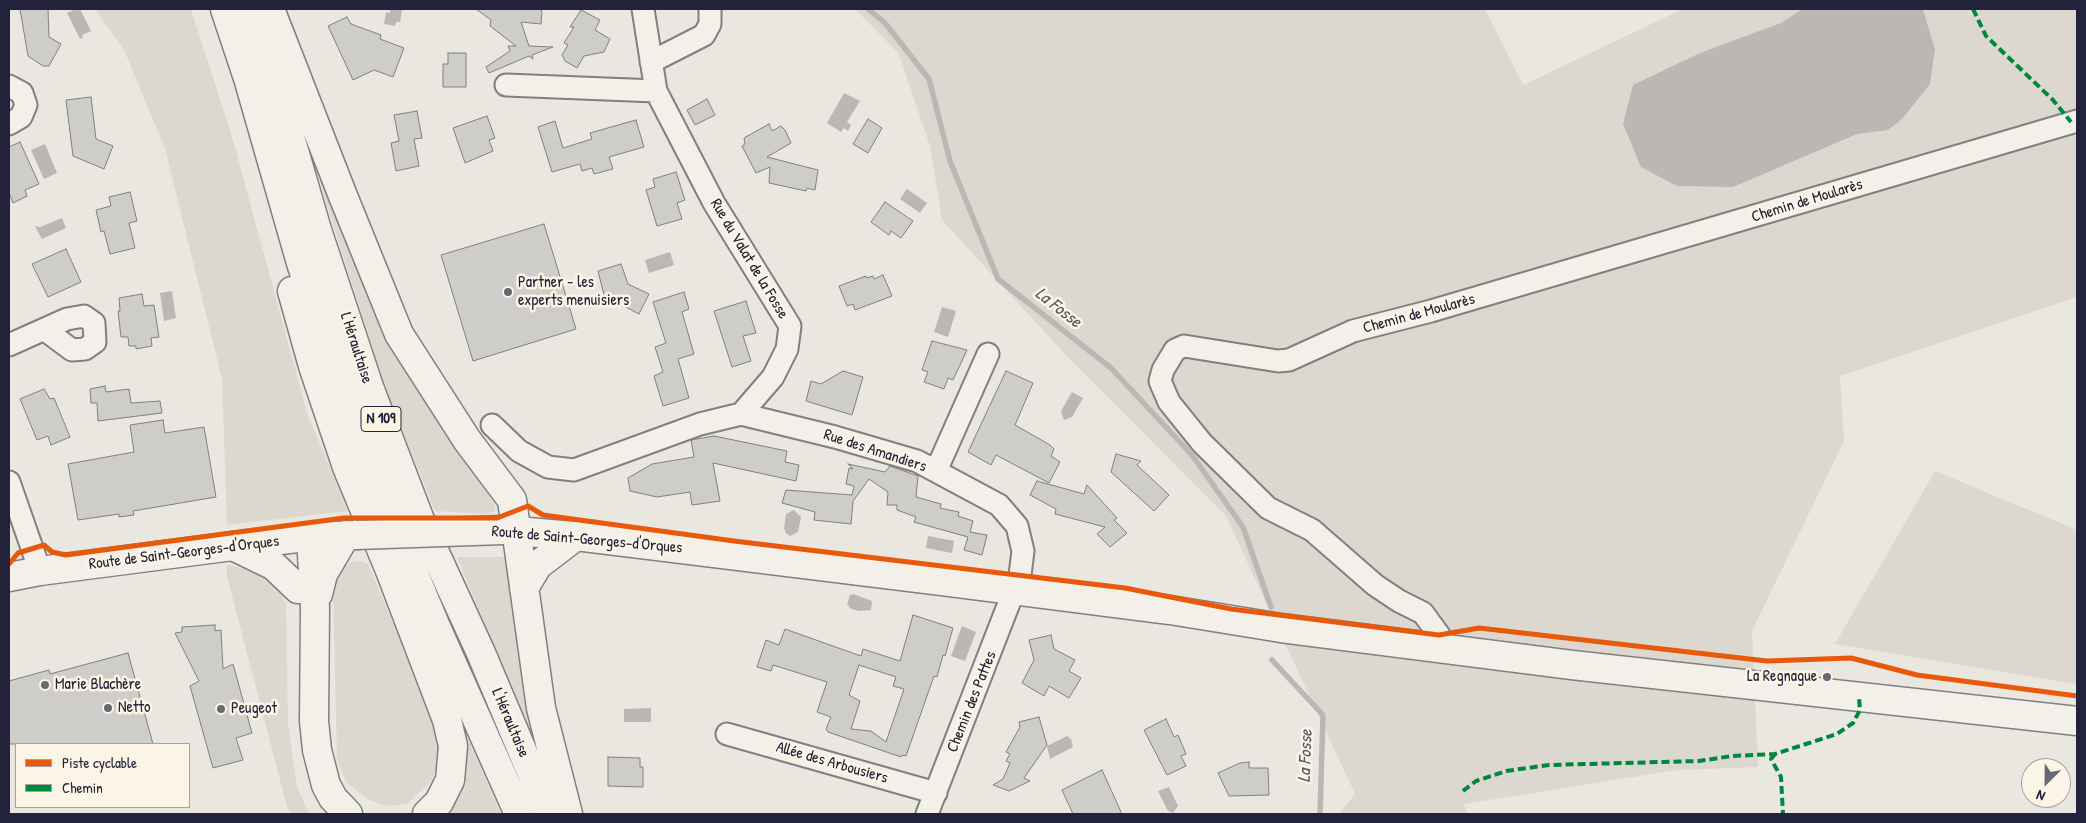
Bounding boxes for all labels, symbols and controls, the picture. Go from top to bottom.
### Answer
street label: Chemin de Moularès [1749,175,1865,227]
street label: Rue du Valat de la Fosse [706,195,792,323]
place label: Partner - les experts menuisiers [518,273,629,311]
water label: La Fosse [1031,283,1085,333]
marker: Partner - les experts menuisiers [502,286,514,298]
street label: Chemin de Moularès [1361,290,1477,338]
street label: L'Héraultaise [336,310,376,386]
road number: N 109 [361,406,401,432]
street label: Rue des Amandiers [821,425,929,477]
street label: Route de Saint-Georges-d'Orques [491,522,683,558]
street label: Route de Saint-Georges-d'Orques [88,532,280,574]
street label: Chemin des Pattes [943,649,1001,755]
place label: La Regnague [1747,667,1817,687]
marker: La Regnague [1821,671,1833,683]
place label: Marie Blachère [55,675,141,695]
marker: Marie Blachère [39,679,51,691]
street label: L'Héraultaise [487,685,533,761]
place label: Netto [118,698,150,718]
place label: Peugeot [231,699,277,719]
marker: Netto [102,702,114,714]
marker: Peugeot [215,703,227,715]
water label: La Fosse [1294,729,1318,783]
street label: Allée des Arbousiers [774,738,890,788]
legend [15,743,190,808]
text: Piste cyclable [62,752,137,773]
north arrow [2021,758,2071,808]
text: Chemin [62,777,103,798]
text: N [2033,786,2047,807]

